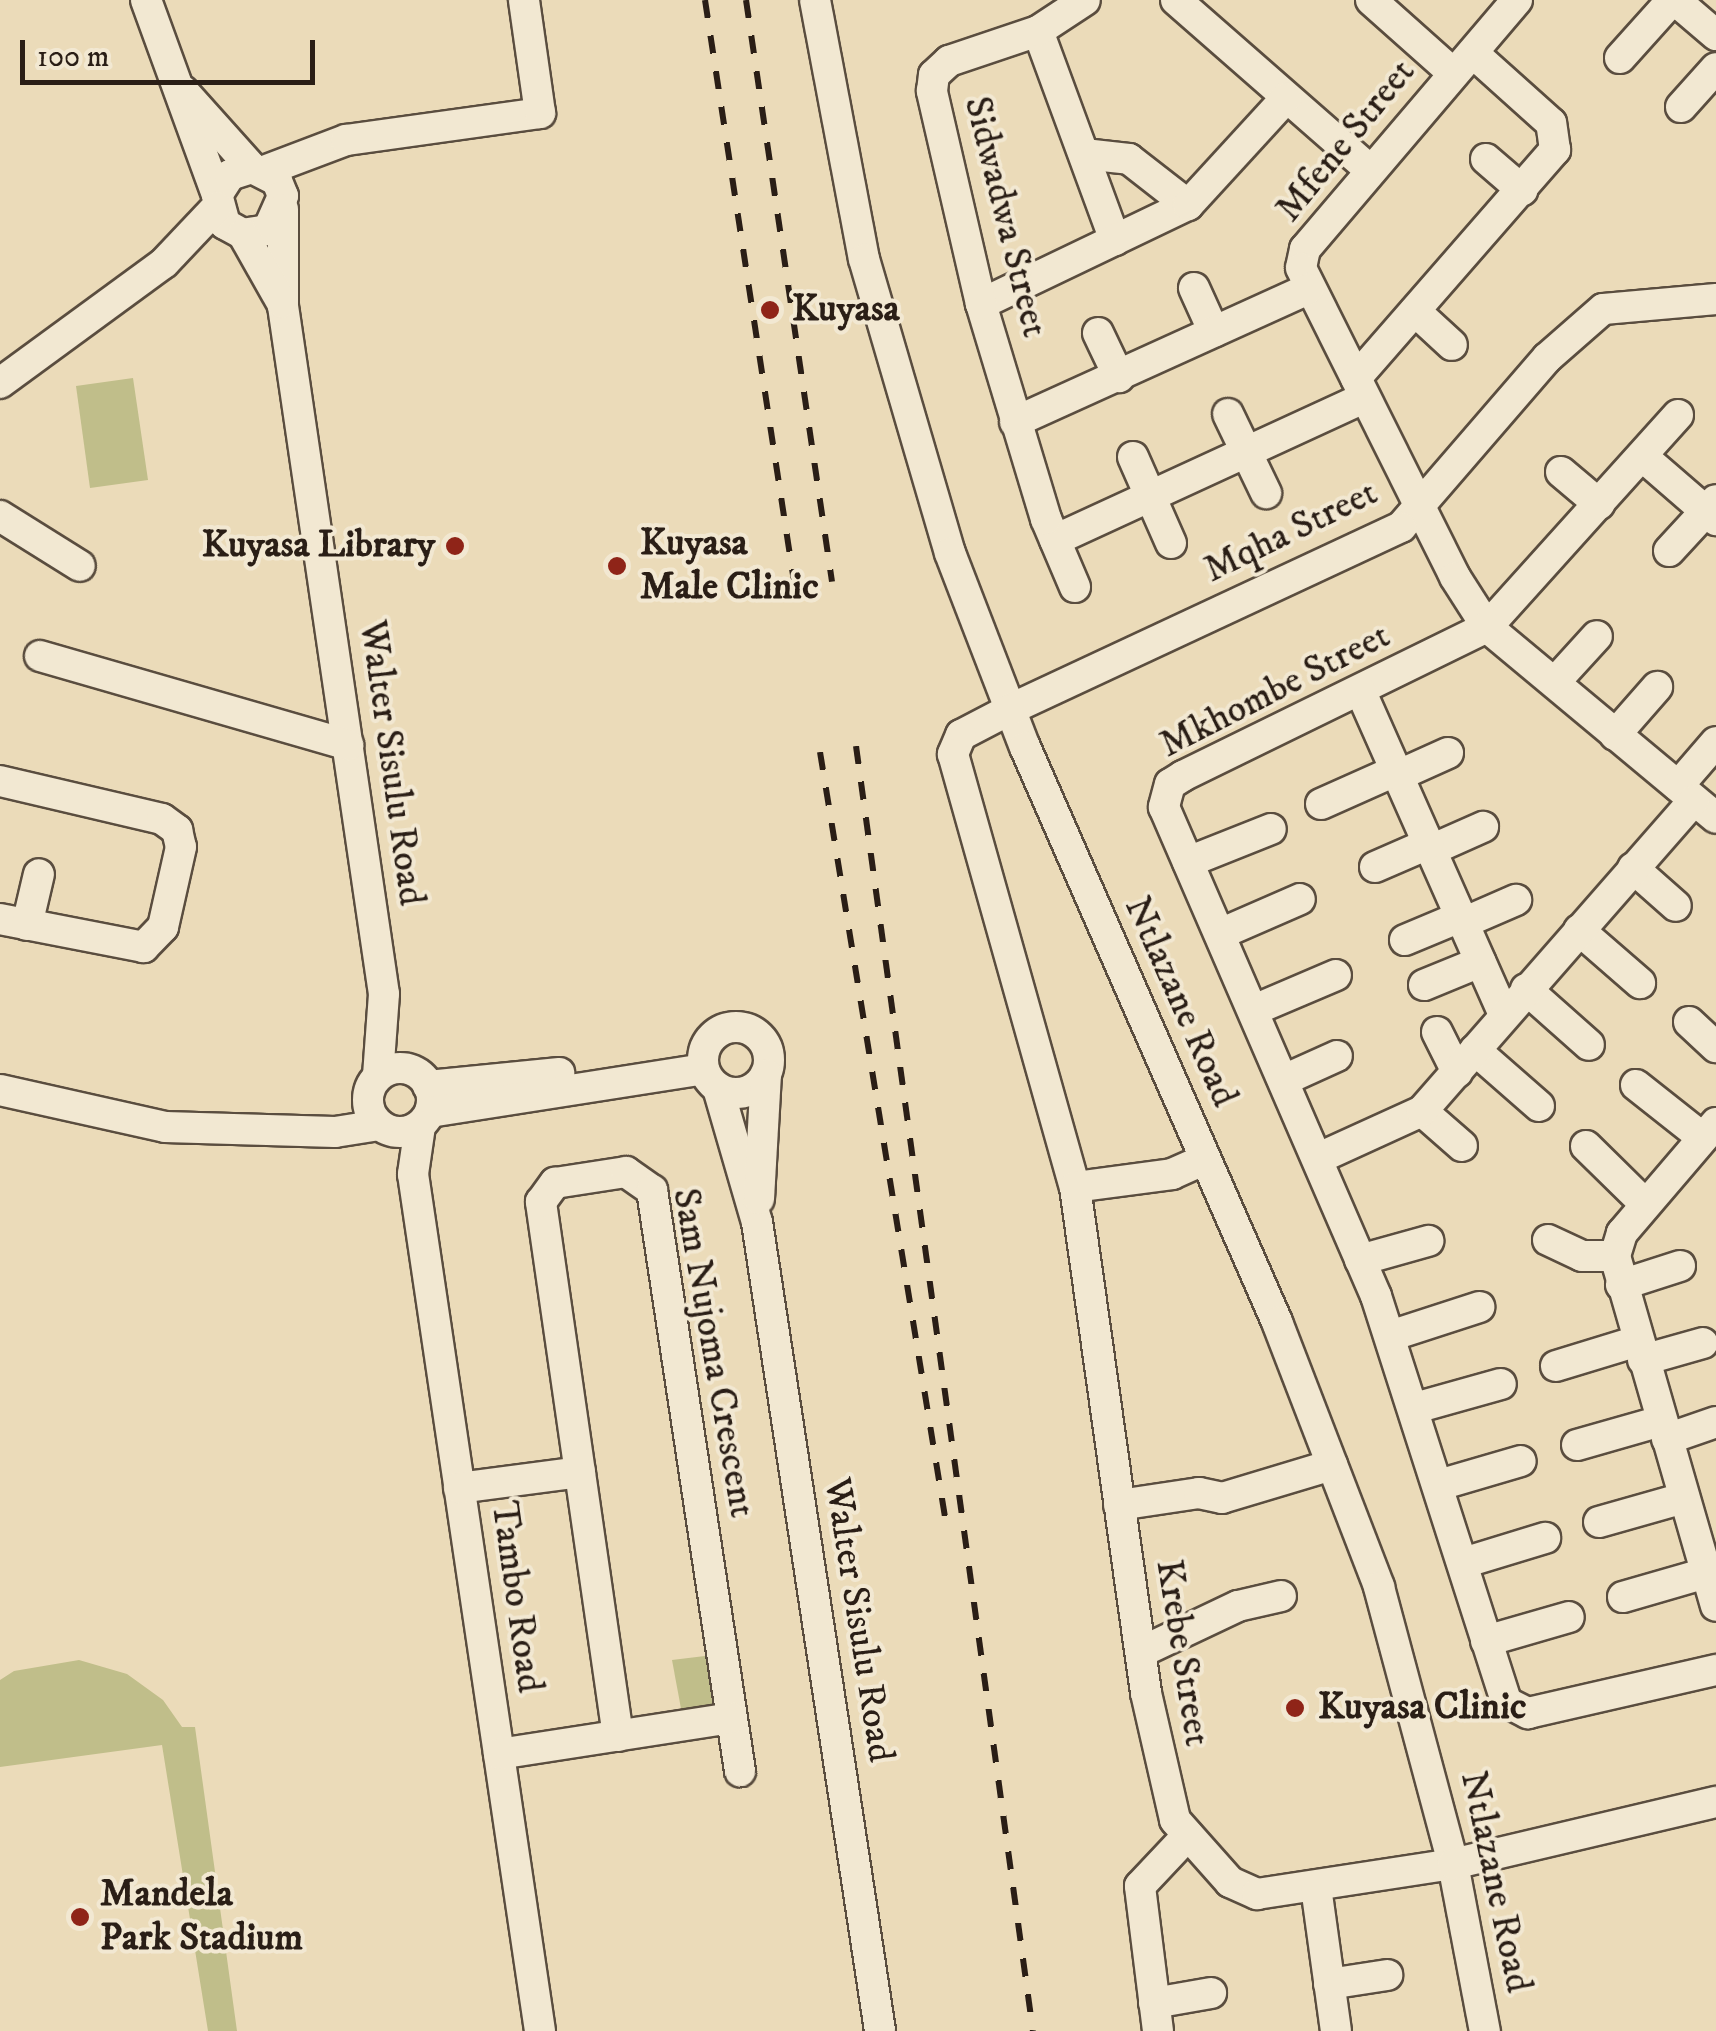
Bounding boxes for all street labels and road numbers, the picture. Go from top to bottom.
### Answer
street label: Mfene Street [1267,51,1425,231]
street label: Sidwadwa Street [953,92,1057,342]
street label: Mqha Street [1197,471,1385,593]
street label: Mkhombe Street [1152,614,1398,768]
street label: Walter Sisulu Road [348,618,434,908]
street label: Ntlazane Road [1113,890,1247,1114]
street label: Sam Nujoma Crescent [662,1185,764,1521]
street label: Walter Sisulu Road [813,1475,903,1765]
street label: Tambo Road [480,1498,552,1696]
street label: Krebe Street [1145,1557,1219,1749]
street label: Ntlazane Road [1449,1767,1541,1997]

